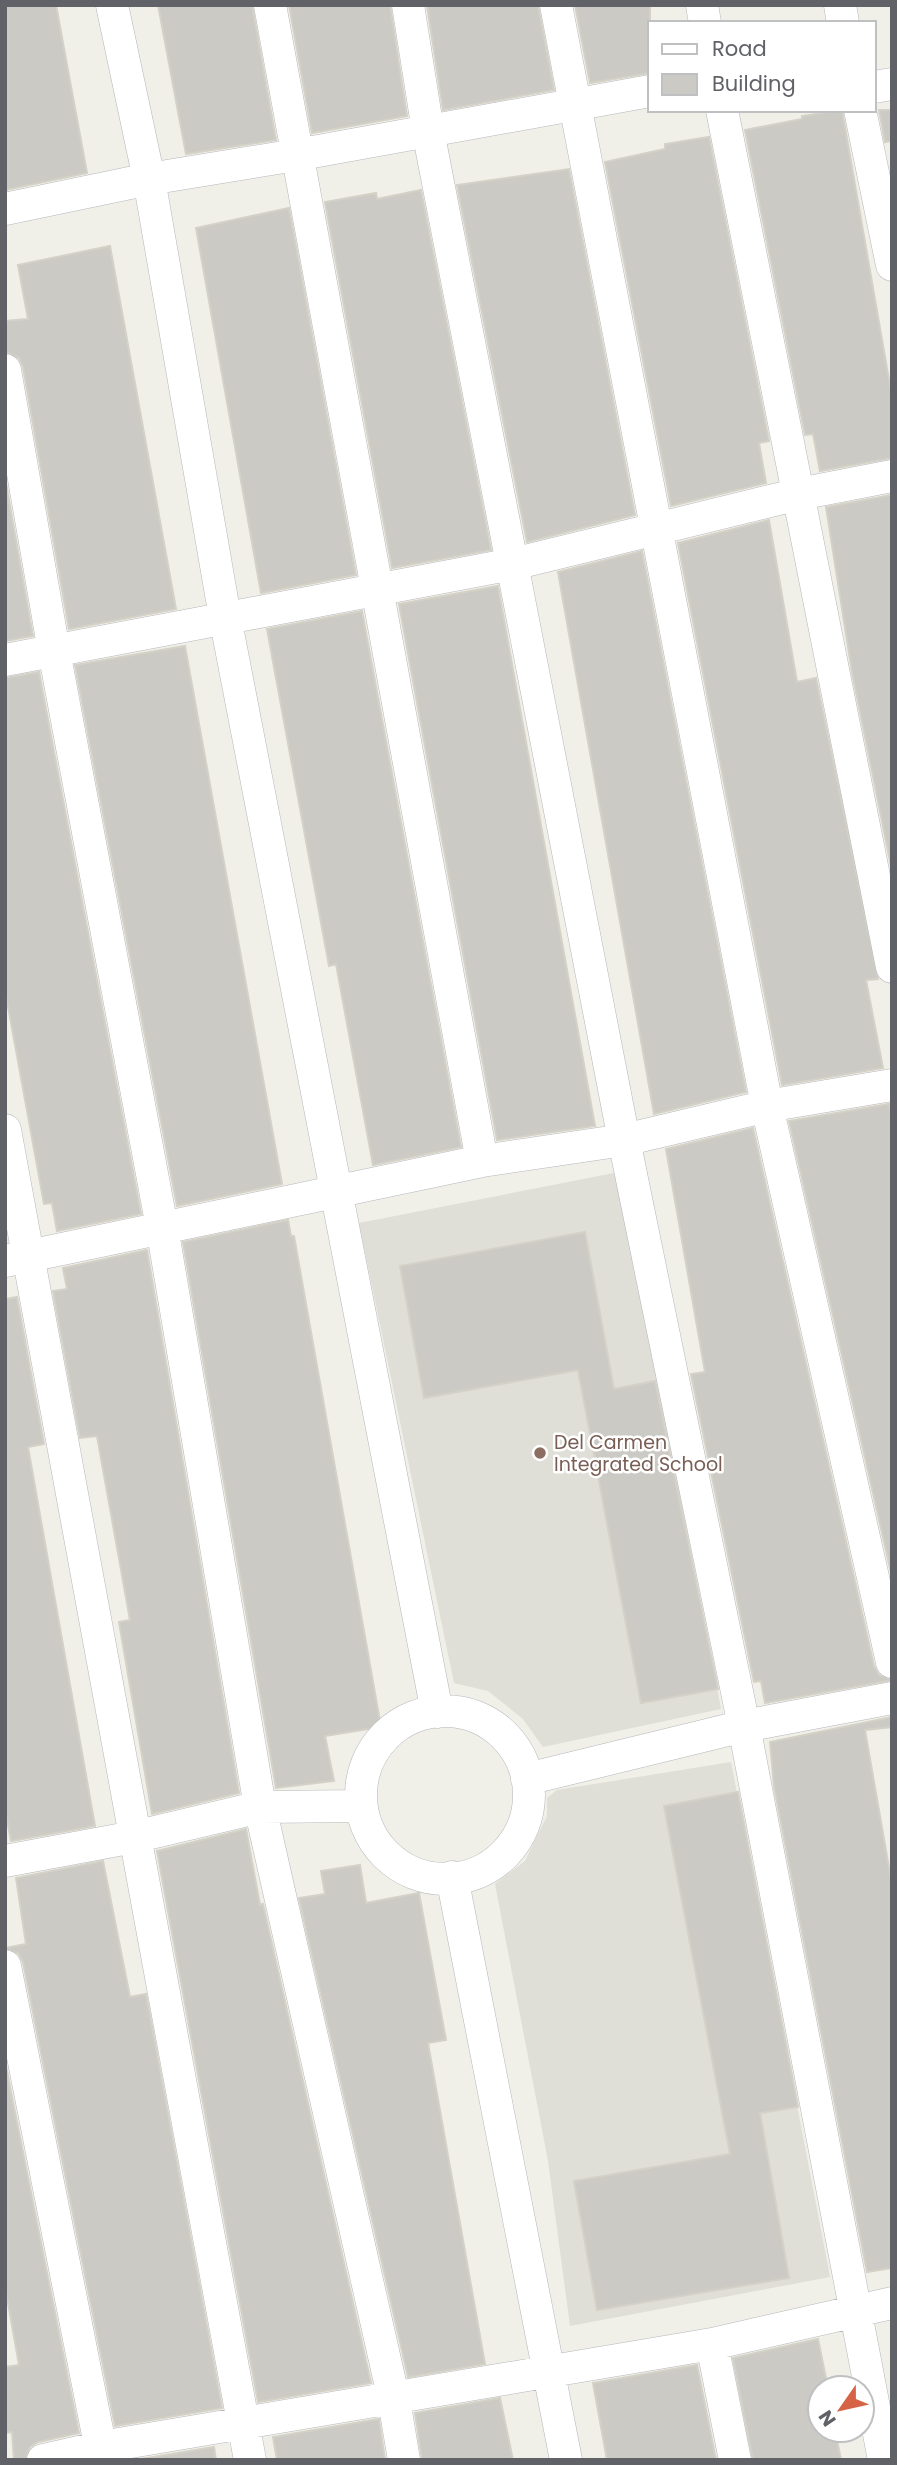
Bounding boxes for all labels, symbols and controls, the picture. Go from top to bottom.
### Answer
legend [648,21,876,112]
text: Road [712,34,767,63]
text: Building [712,69,796,98]
place label: Del Carmen Integrated School [554,1429,723,1478]
marker: Del Carmen Integrated School [532,1445,548,1461]
north arrow [806,2374,876,2444]
text: N [812,2405,843,2432]

